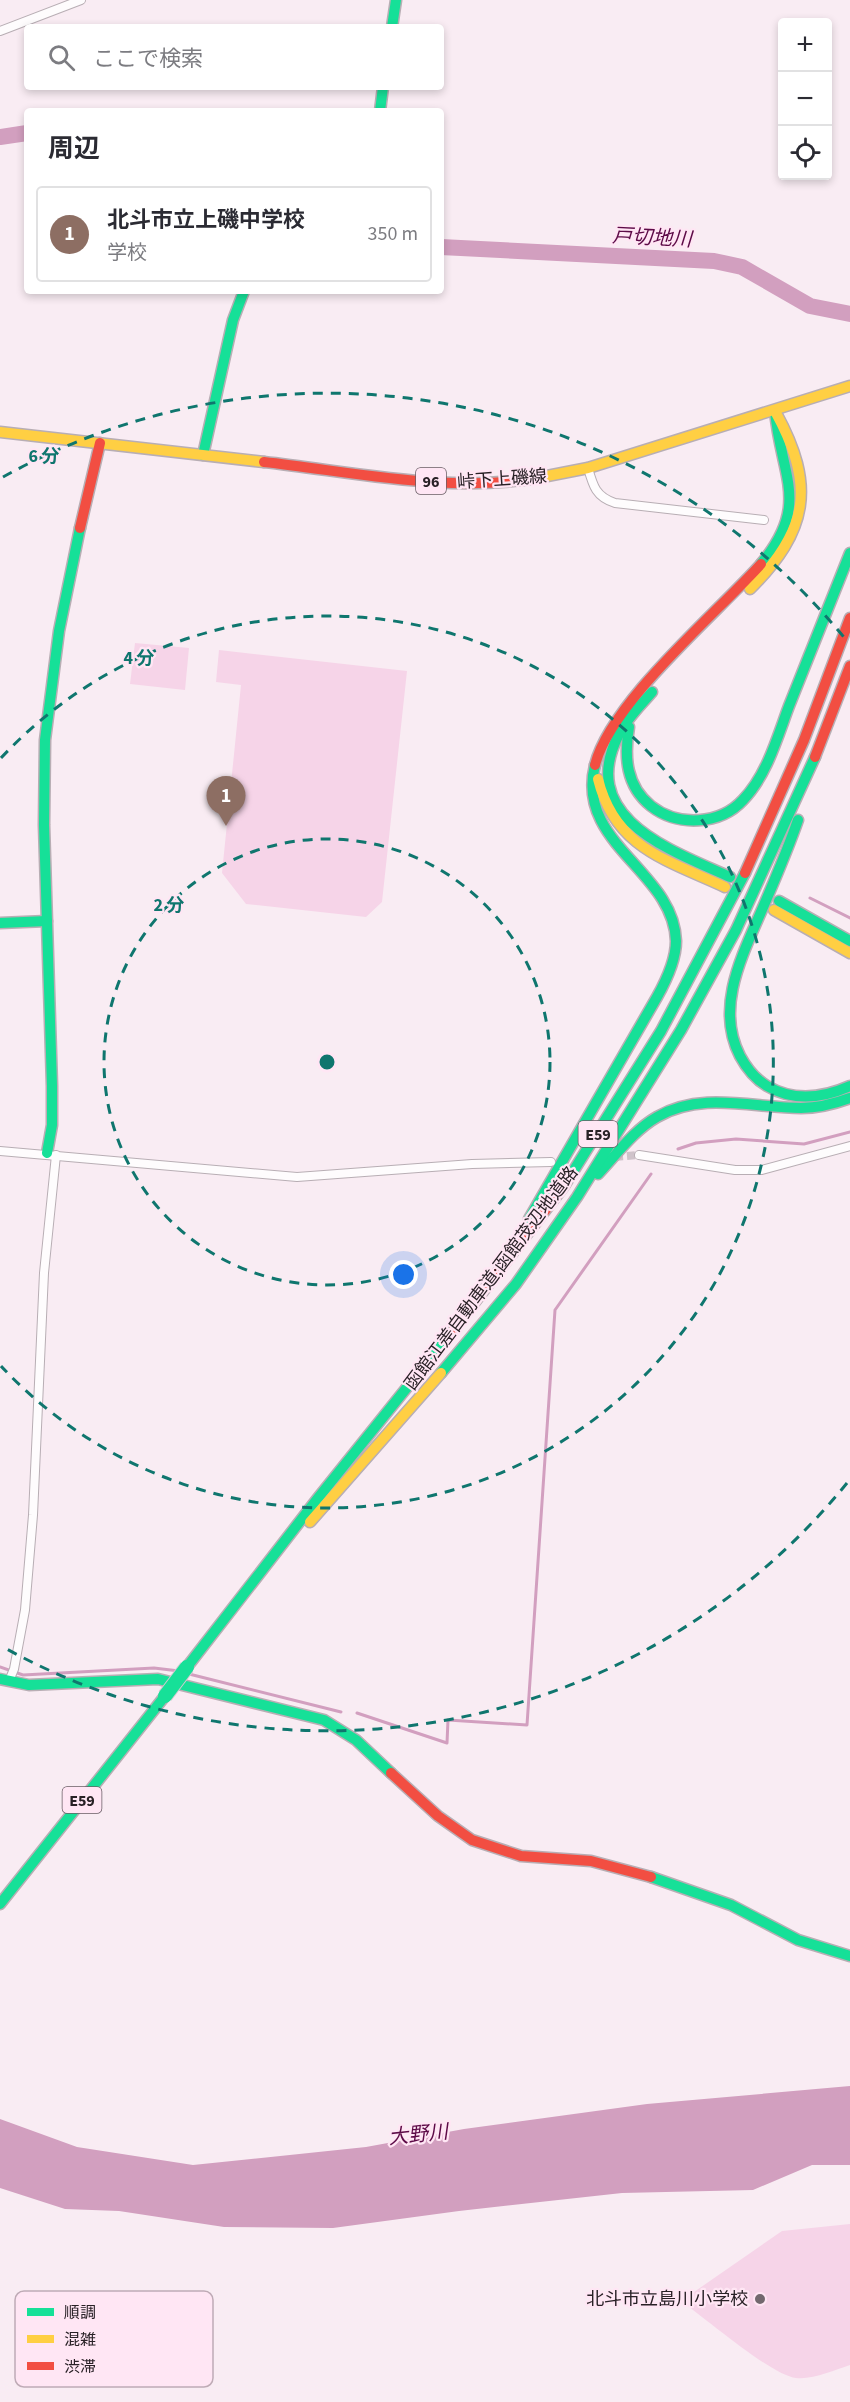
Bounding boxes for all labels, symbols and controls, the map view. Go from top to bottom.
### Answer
map controls [778,18,832,180]
button: + [778,18,832,72]
search box [24,24,444,90]
icon: search [45,41,78,74]
text: ここで検索 [93,43,203,75]
button: − [778,72,832,126]
button: locate [778,126,832,180]
text: 周辺 [48,130,100,167]
text: 北斗市立上磯中学校 [107,204,305,236]
text: 1 [64,220,75,248]
text: 350 m [368,220,418,248]
water label: 戸切地川 [611,222,695,254]
text: 学校 [107,239,147,267]
text: 6 分 [28,444,60,469]
street label: 峠下上磯線 [456,464,548,495]
road number: 96 [416,468,446,494]
text: 4 分 [123,646,155,671]
pin: 1 [206,776,246,826]
text: 2 分 [153,893,185,918]
centre of rings [317,1052,337,1072]
road number: E59 [578,1121,618,1147]
street label: 函館江差自動車道;函館茂辺地道路 [399,1161,584,1395]
your location [389,1260,418,1289]
road number: E59 [62,1787,101,1813]
water label: 大野川 [387,2118,451,2152]
place label: 北斗市立島川小学校 [586,2287,748,2312]
legend [15,2291,213,2387]
marker: 北斗市立島川小学校 [753,2292,767,2306]
text: 順調 [64,2302,96,2324]
text: 混雑 [64,2329,96,2351]
text: 渋滞 [64,2356,96,2378]

